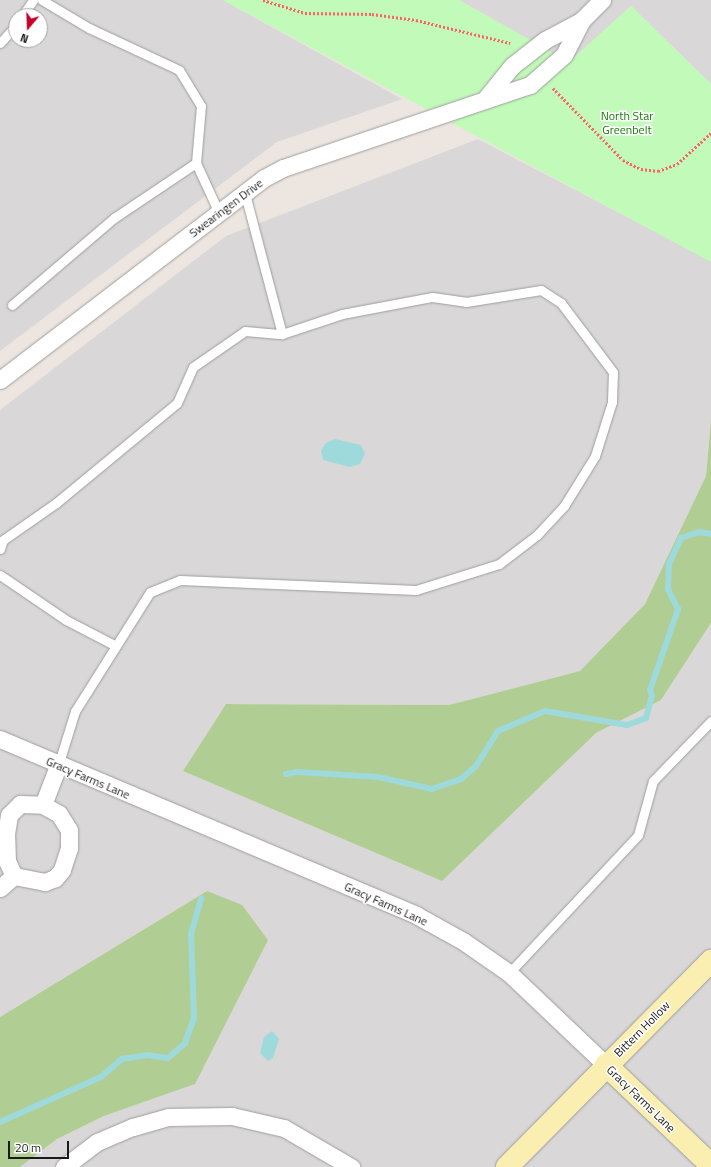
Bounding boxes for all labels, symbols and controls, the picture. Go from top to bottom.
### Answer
north arrow [8,8,48,48]
text: N [18,30,31,47]
park label: North Star Greenbelt [601,109,653,137]
street label: Swearingen Drive [186,176,266,240]
street label: Gracy Farms Lane [44,754,132,802]
street label: Gracy Farms Lane [342,879,430,929]
street label: Bittern Hollow [611,998,673,1060]
street label: Gracy Farms Lane [604,1063,678,1135]
scale bar [10,1133,71,1159]
text: 20 m [15,1138,41,1157]

